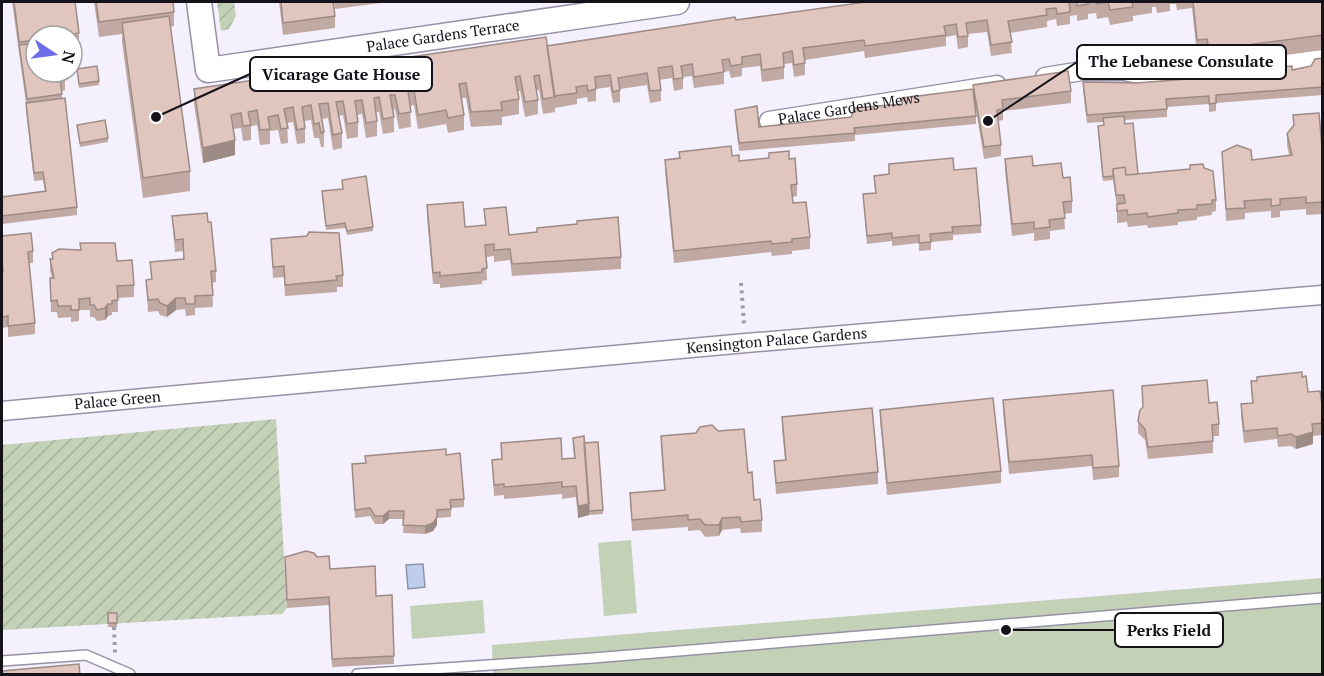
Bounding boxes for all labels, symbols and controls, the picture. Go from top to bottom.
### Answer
street label: Palace Gardens Terrace [365,14,521,56]
north arrow [24,24,84,84]
callout: The Lebanese Consulate [1077,45,1286,79]
text: N [57,49,81,66]
text: The Lebanese Consulate [1088,50,1274,72]
callout: Vicarage Gate House [250,57,432,91]
text: Vicarage Gate House [262,63,421,85]
street label: Palace Gardens Mews [777,86,921,128]
street label: Kensington Palace Gardens [686,322,868,357]
street label: Palace Green [73,386,162,413]
callout: Perks Field [1115,613,1223,647]
text: Perks Field [1127,619,1211,641]

